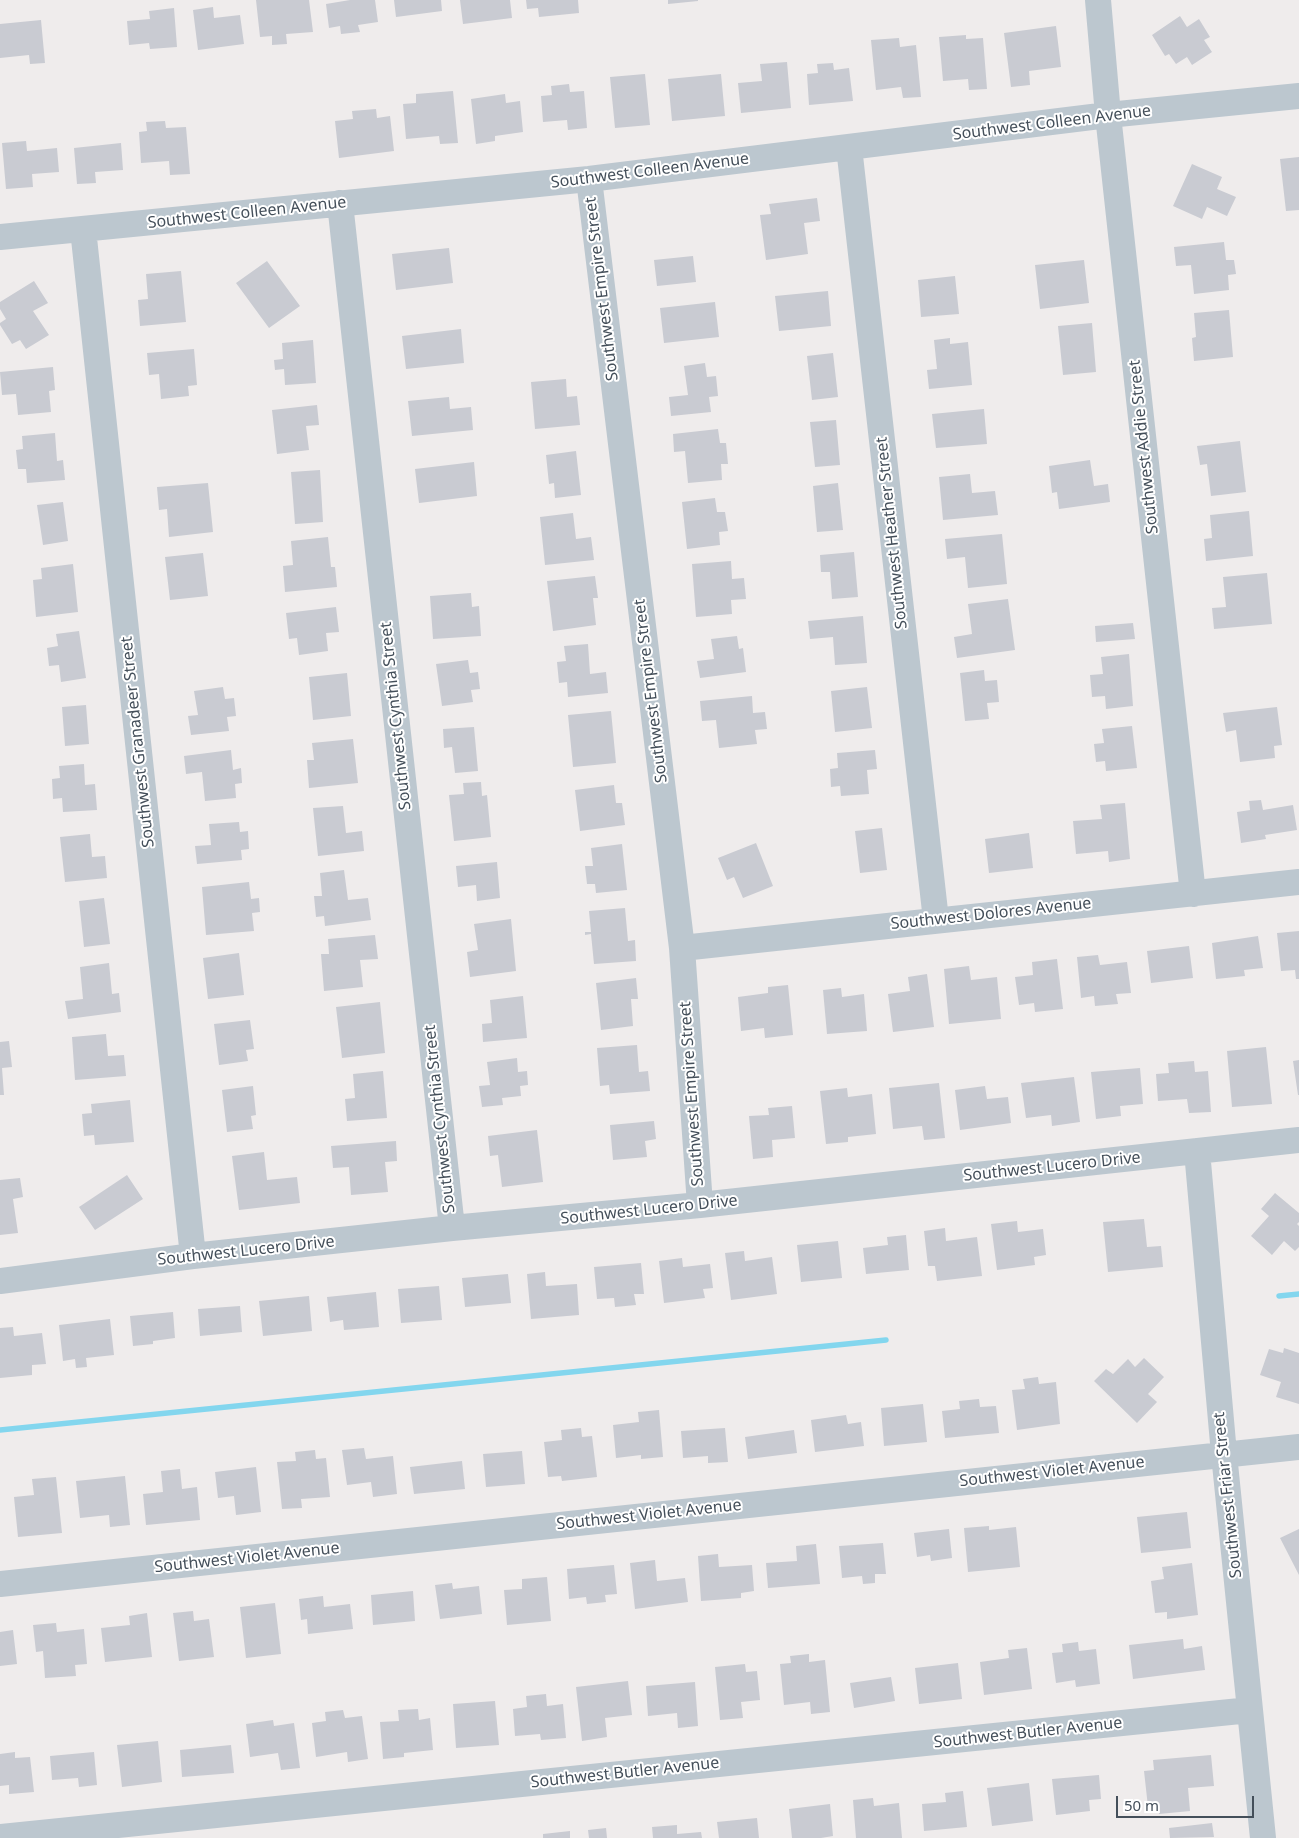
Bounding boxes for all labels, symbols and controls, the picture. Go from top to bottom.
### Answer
street label: Southwest Colleen Avenue [952,101,1152,145]
street label: Southwest Colleen Avenue [550,149,750,193]
street label: Southwest Colleen Avenue [147,193,347,233]
street label: Southwest Empire Street [581,196,623,382]
street label: Southwest Addie Street [1125,359,1163,535]
street label: Southwest Heather Street [872,436,912,630]
street label: Southwest Empire Street [630,598,672,784]
street label: Southwest Cynthia Street [377,621,415,811]
street label: Southwest Granadeer Street [117,635,159,849]
street label: Southwest Dolores Avenue [890,894,1092,934]
street label: Southwest Empire Street [676,1001,708,1187]
street label: Southwest Cynthia Street [421,1024,459,1214]
street label: Southwest Lucero Drive [963,1148,1141,1186]
street label: Southwest Lucero Drive [560,1191,738,1229]
street label: Southwest Lucero Drive [157,1232,335,1270]
street label: Southwest Friar Street [1210,1411,1246,1579]
street label: Southwest Violet Avenue [959,1453,1145,1491]
street label: Southwest Violet Avenue [556,1496,742,1534]
street label: Southwest Violet Avenue [154,1539,340,1577]
street label: Southwest Butler Avenue [933,1714,1123,1752]
street label: Southwest Butler Avenue [530,1754,720,1792]
scale bar [1119,1786,1256,1818]
text: 50 m [1124,1795,1159,1815]

